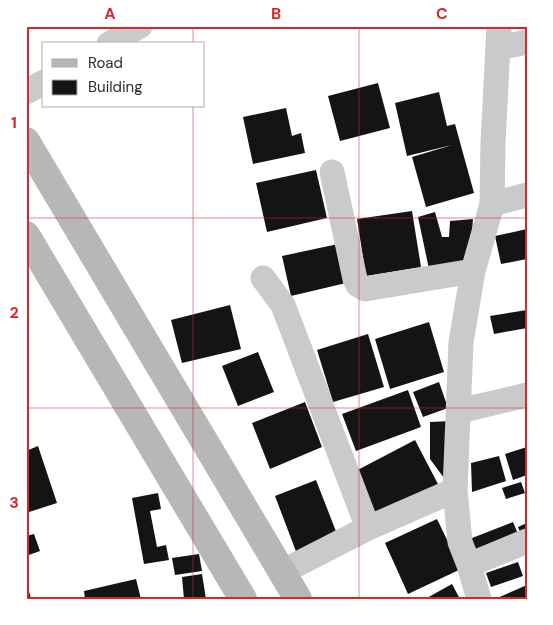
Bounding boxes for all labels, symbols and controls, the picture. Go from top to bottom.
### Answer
text: A [104,3,116,24]
text: B [271,3,281,24]
text: C [436,3,448,24]
legend [42,42,205,108]
text: Road [88,53,123,73]
text: Building [88,77,143,97]
text: 1 [11,112,17,133]
text: 2 [9,302,19,323]
text: 3 [9,492,19,513]

